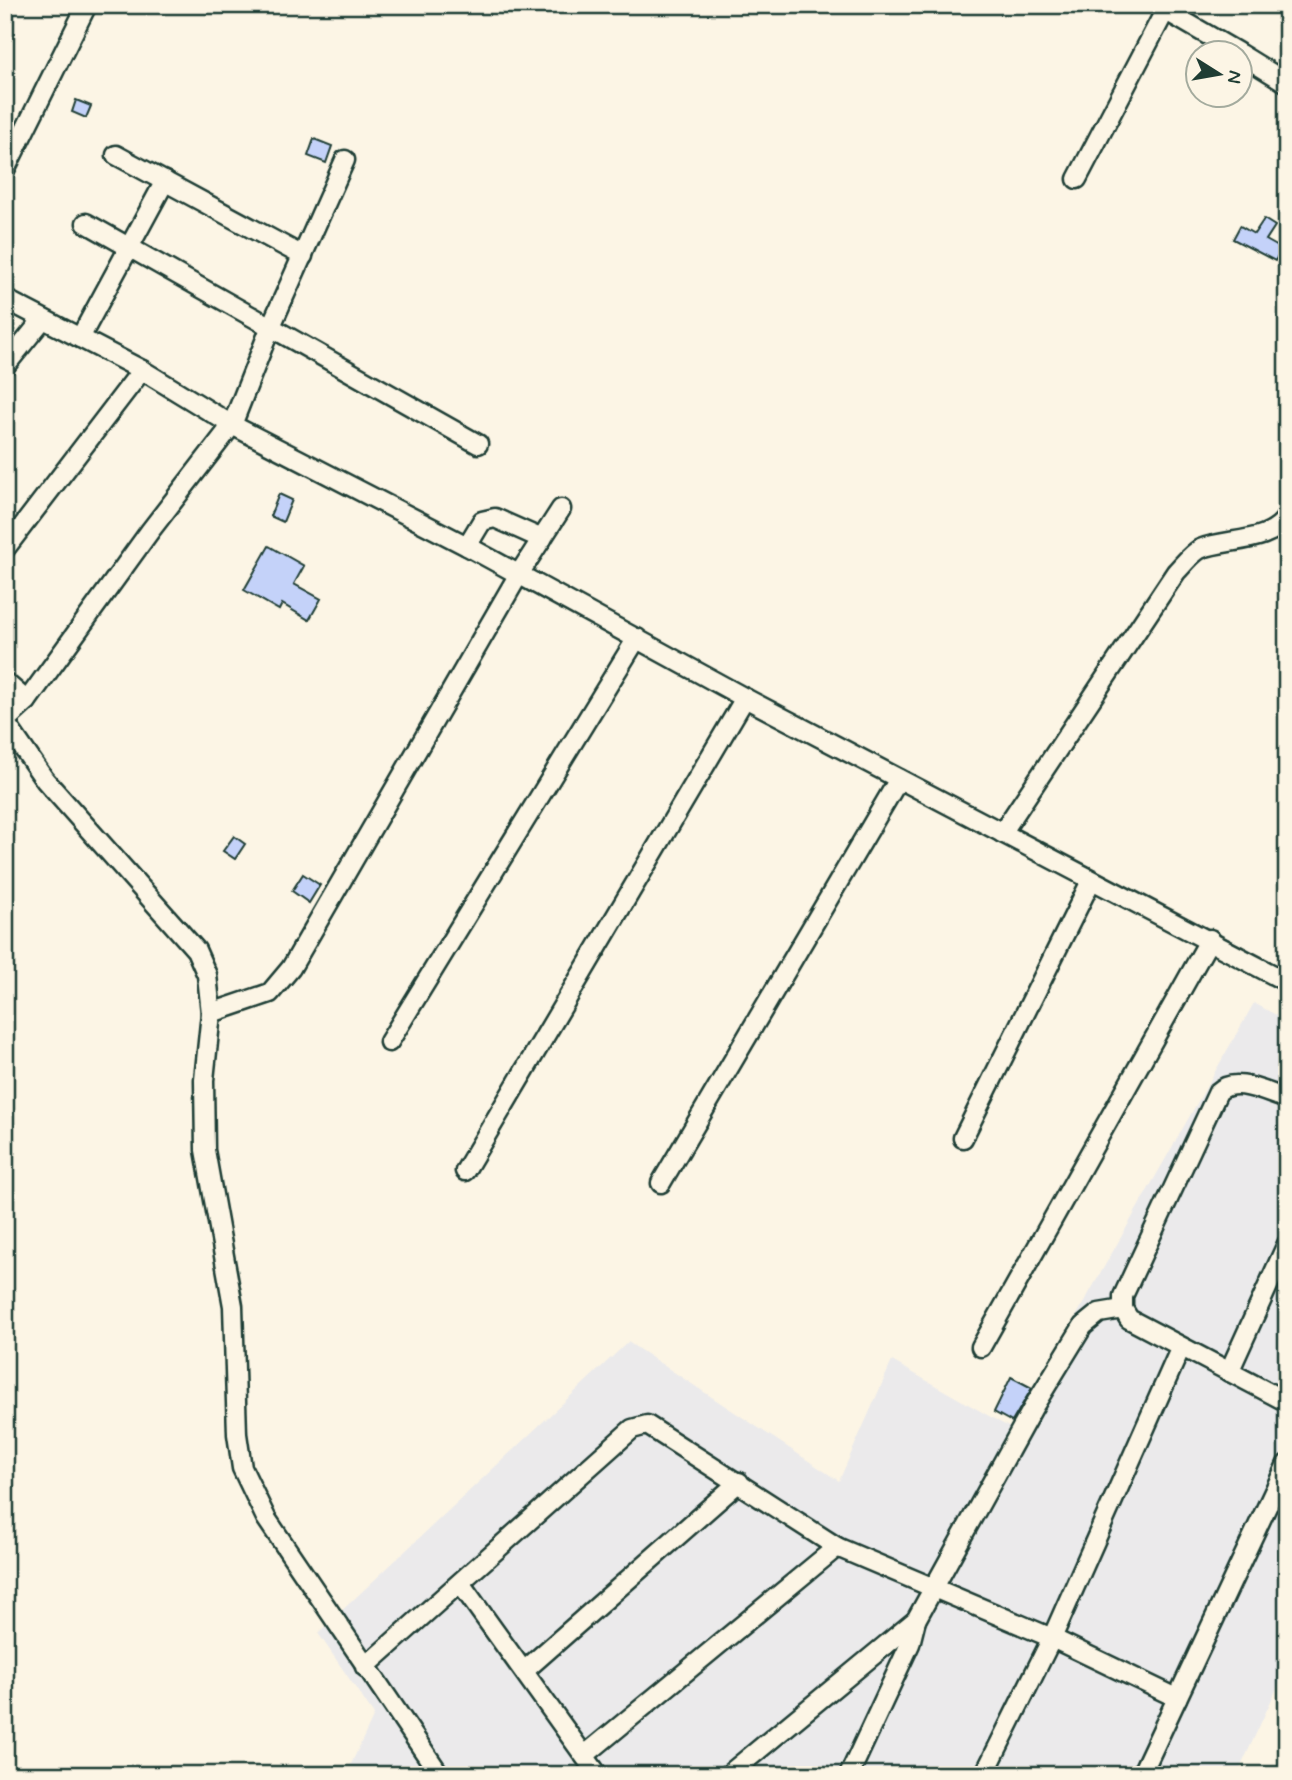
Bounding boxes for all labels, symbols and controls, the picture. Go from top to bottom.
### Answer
north arrow [1184,38,1254,108]
text: N [1221,68,1248,86]

